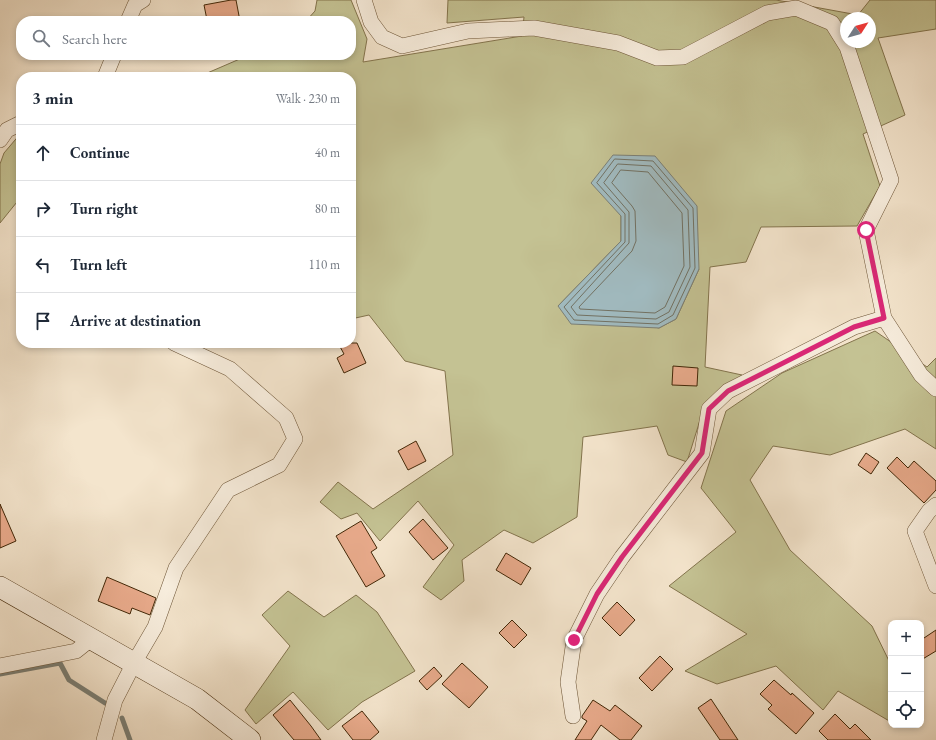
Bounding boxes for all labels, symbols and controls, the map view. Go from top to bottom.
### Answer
north arrow [840,12,876,48]
search box [16,16,356,60]
icon: search [30,27,52,49]
text: Search here [62,29,127,48]
text: 3 min [32,87,73,109]
text: Walk · 230 m [276,90,340,107]
icon: ahead [32,142,54,164]
text: Continue [70,143,130,162]
text: 40 m [315,144,340,161]
icon: right [32,198,54,220]
text: Turn right [70,199,138,218]
text: 80 m [315,200,340,217]
route start [857,221,875,239]
icon: left [32,254,54,276]
text: Turn left [70,255,127,274]
text: 110 m [309,256,340,273]
icon: arrive [32,310,54,332]
text: Arrive at destination [70,311,201,330]
map controls [888,620,924,728]
button: + [888,620,924,656]
route end [565,631,583,649]
button: − [888,656,924,692]
button: locate [888,692,924,728]

